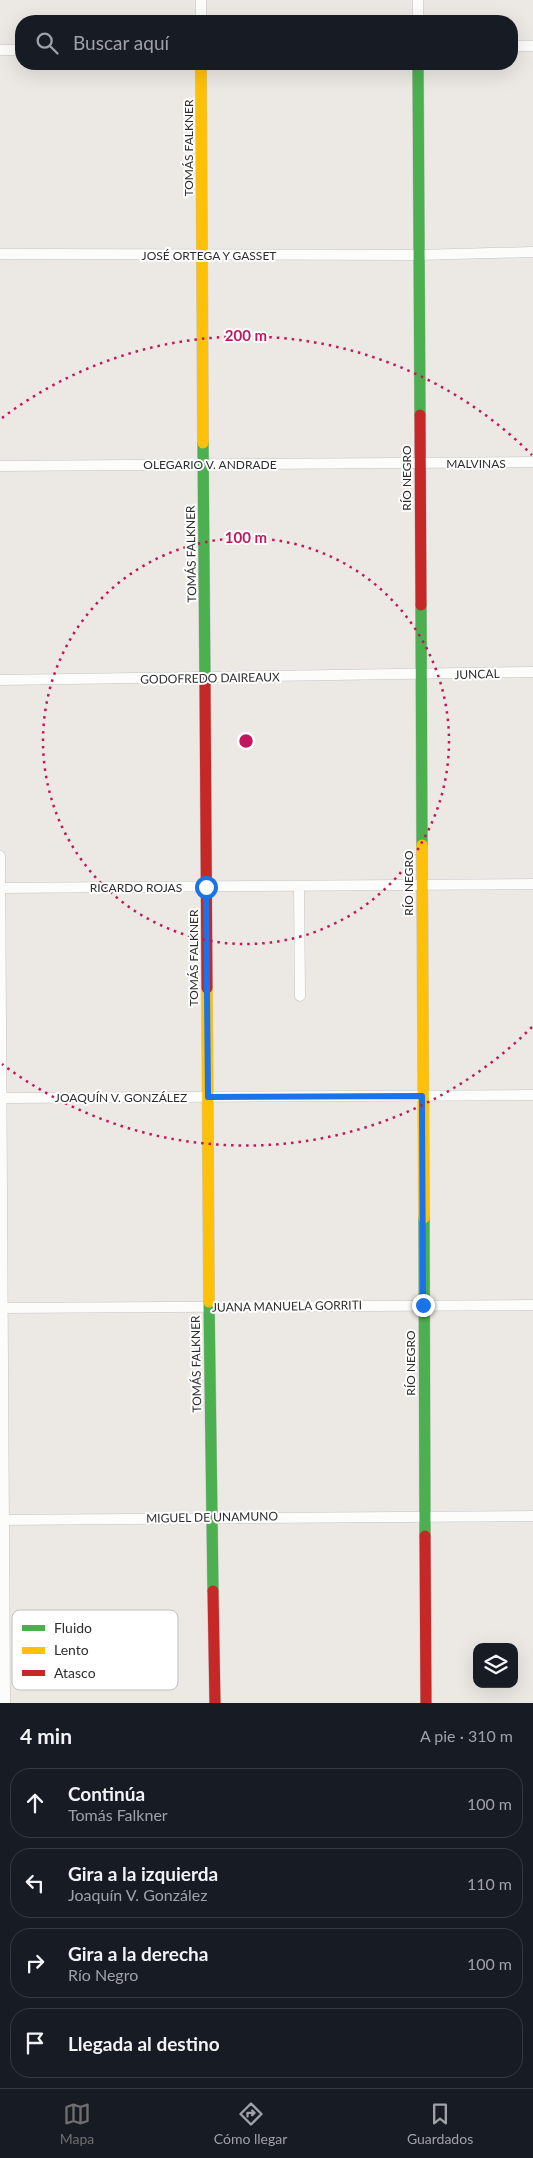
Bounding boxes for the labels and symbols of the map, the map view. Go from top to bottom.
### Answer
street label: TOMÁS FALKNER [181,99,196,197]
street label: JOSÉ ORTEGA Y GASSET [142,248,276,263]
text: 200 m [225,326,267,344]
street label: RÍO NEGRO [399,445,414,511]
street label: MALVINAS [446,456,506,471]
street label: OLEGARIO V. ANDRADE [143,457,277,472]
street label: TOMÁS FALKNER [183,505,199,603]
text: 100 m [225,528,267,546]
street label: JUNCAL [454,666,500,682]
street label: GODOFREDO DAIREAUX [140,669,280,687]
centre of rings [237,732,255,750]
street label: RÍO NEGRO [401,850,416,916]
route start [195,876,218,899]
street label: RICARDO ROJAS [90,880,182,895]
street label: TOMÁS FALKNER [186,909,201,1007]
street label: JOAQUÍN V. GONZÁLEZ [55,1090,187,1105]
route end [412,1294,435,1317]
street label: JUANA MANUELA GORRITI [212,1297,362,1315]
street label: TOMÁS FALKNER [188,1315,204,1413]
street label: RÍO NEGRO [403,1330,418,1396]
street label: MIGUEL DE UNAMUNO [146,1508,278,1526]
legend [12,1610,178,1690]
text: Fluido [54,1619,92,1636]
text: Lento [54,1641,89,1658]
text: Atasco [54,1664,96,1681]

